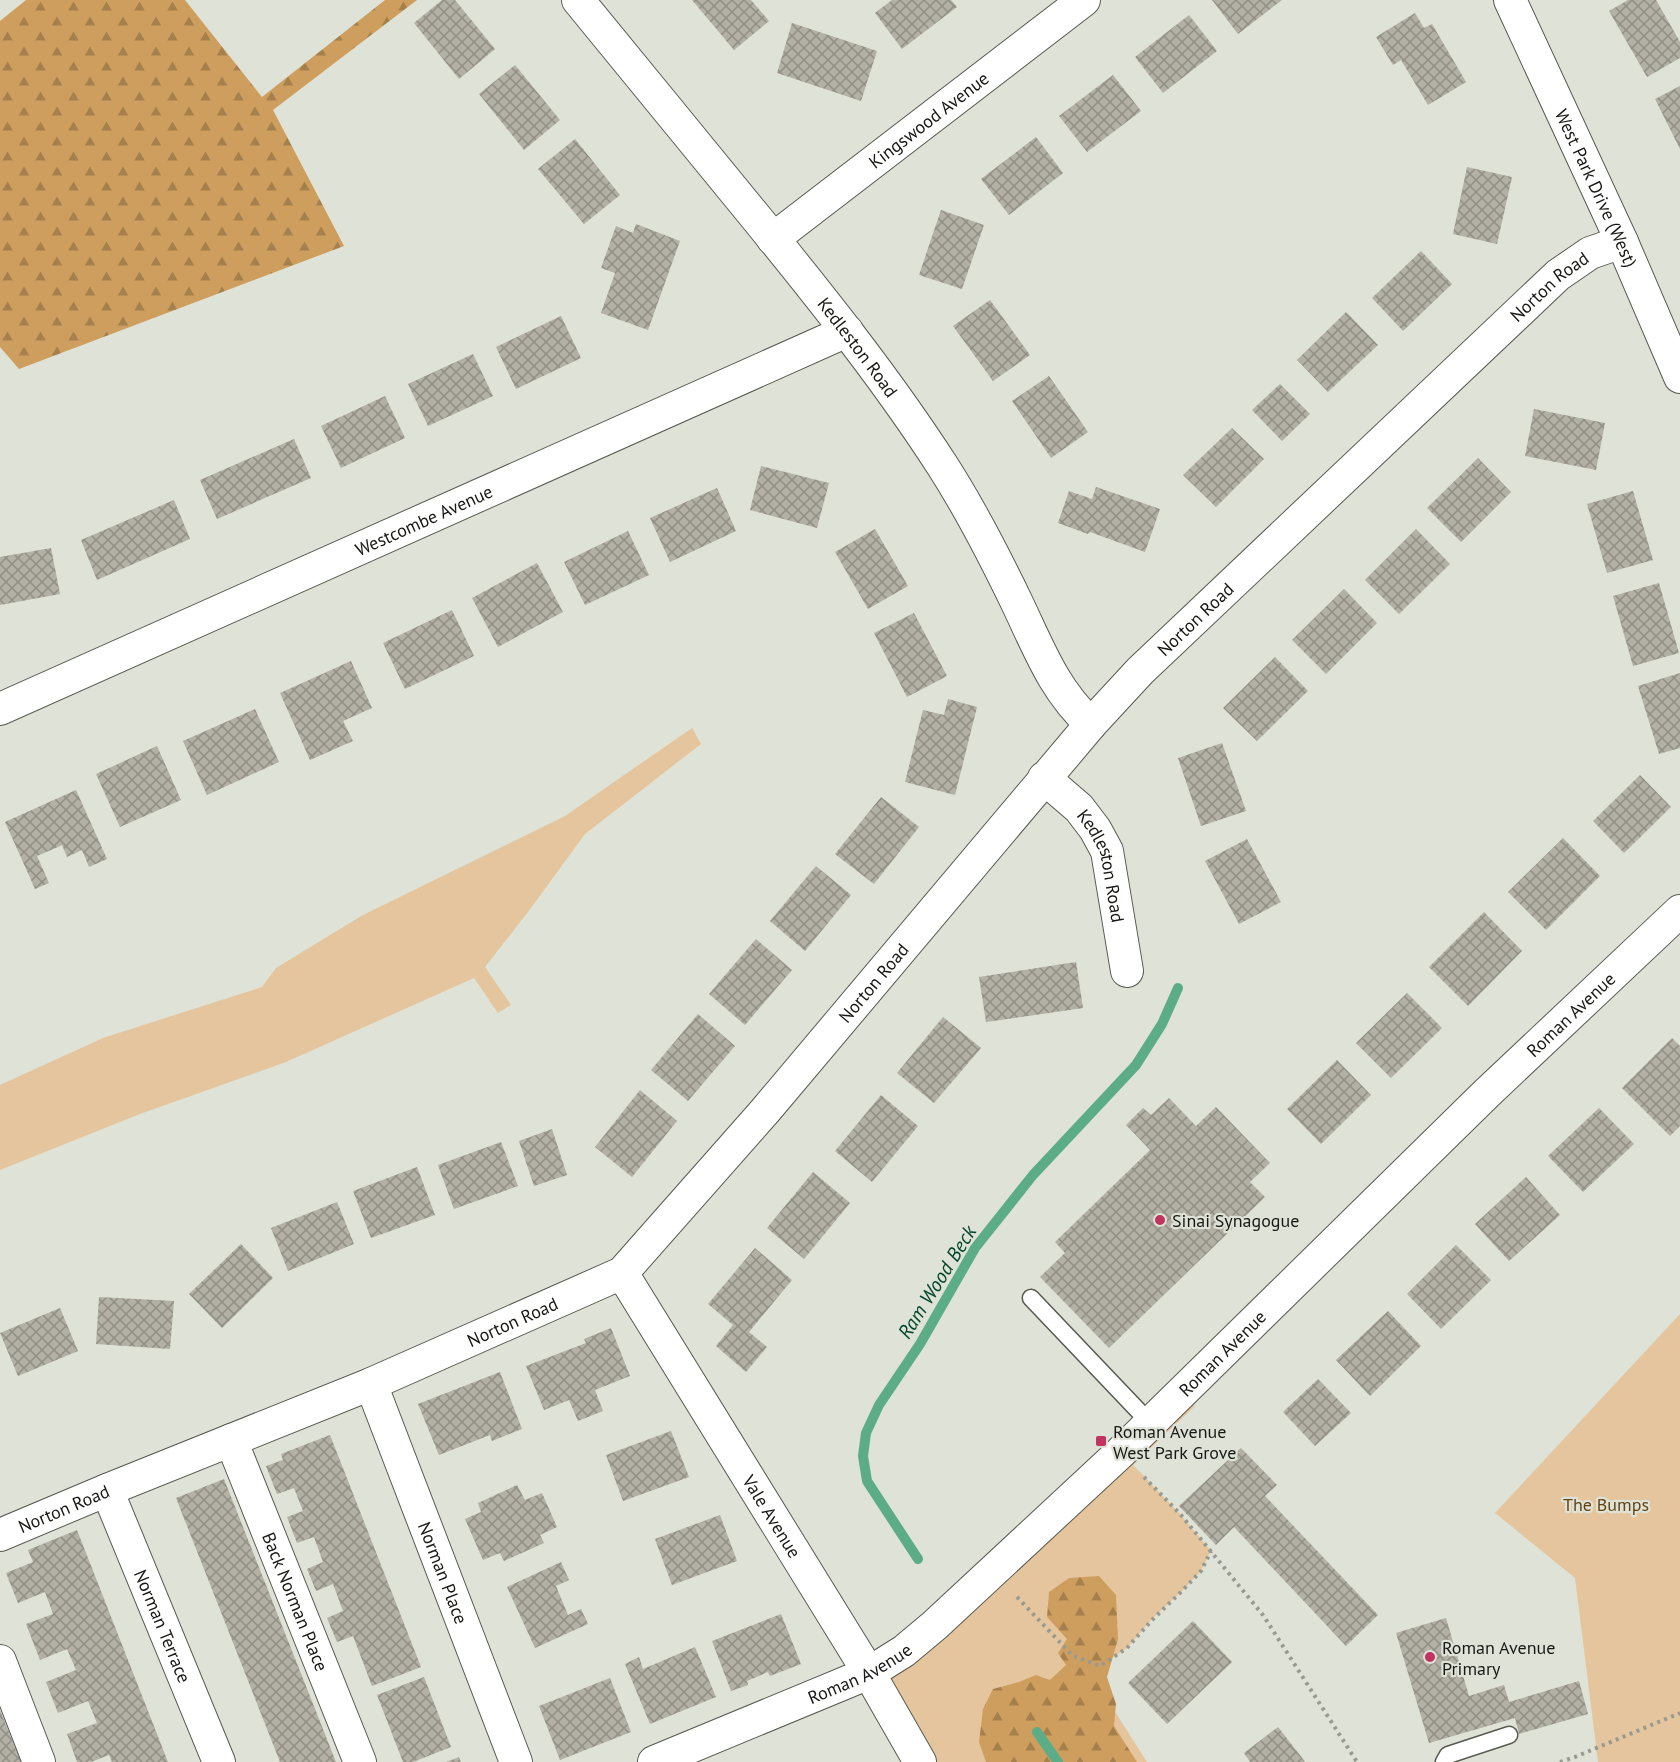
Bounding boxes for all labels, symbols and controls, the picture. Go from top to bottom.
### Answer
street label: Kingswood Avenue [864,66,993,173]
street label: West Park Drive (West) [1550,105,1643,271]
street label: Norton Road [1505,246,1593,326]
street label: Kedleston Road [813,292,903,401]
street label: Westcombe Avenue [351,479,496,561]
street label: Norton Road [1152,577,1238,661]
street label: Kedleston Road [1072,804,1130,924]
street label: Norton Road [833,938,913,1027]
street label: Roman Avenue [1521,967,1620,1062]
place label: Sinai Synagogue [1172,1209,1299,1232]
marker: Sinai Synagogue [1153,1213,1167,1227]
water label: Ram Wood Beck [892,1220,983,1344]
street label: Norton Road [463,1291,561,1352]
street label: Roman Avenue [1173,1305,1271,1401]
place label: Roman Avenue West Park Grove [1113,1420,1236,1464]
marker: Roman Avenue West Park Grove [1094,1434,1108,1448]
street label: Vale Avenue [737,1470,807,1562]
street label: Norton Road [15,1479,113,1538]
park label: The Bumps [1563,1493,1649,1516]
street label: Norman Place [413,1518,473,1627]
street label: Back Norman Place [258,1529,334,1674]
street label: Norman Terrace [129,1566,197,1686]
place label: Roman Avenue Primary [1442,1636,1555,1680]
street label: Roman Avenue [804,1638,917,1709]
marker: Roman Avenue Primary [1423,1650,1437,1664]

